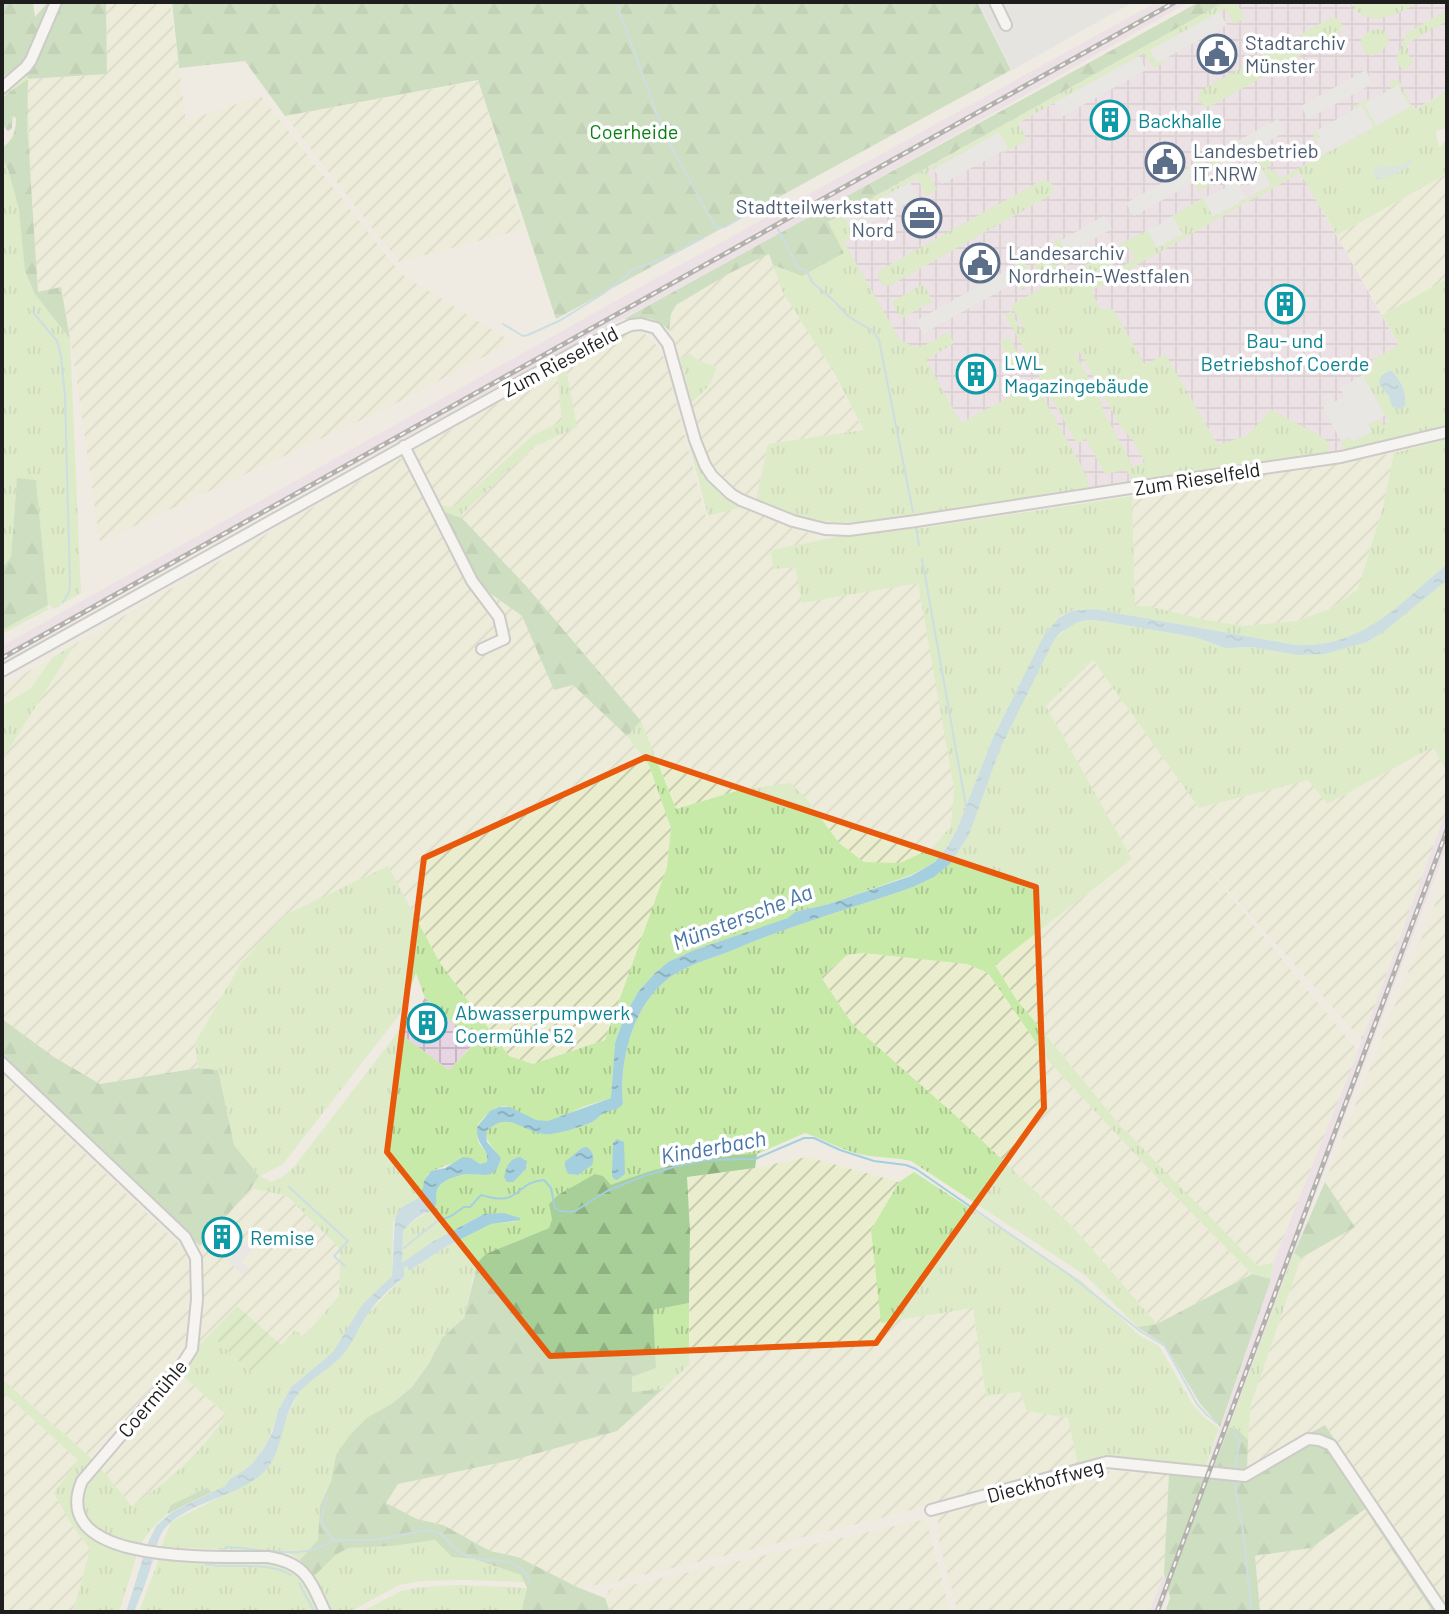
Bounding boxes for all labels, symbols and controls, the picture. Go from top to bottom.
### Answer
place label: Stadtarchiv Münster [1245,30,1346,77]
public building icon: Stadtarchiv Münster [1196,33,1238,75]
building icon: Backhalle [1089,99,1131,141]
place label: Backhalle [1138,108,1222,132]
park label: Coerheide [590,119,678,143]
place label: Landesbetrieb IT.NRW [1193,138,1319,185]
public building icon: Landesbetrieb IT.NRW [1144,141,1186,183]
place label: Stadtteilwerkstatt Nord [736,194,894,241]
office icon: Stadtteilwerkstatt Nord [901,197,943,239]
place label: Landesarchiv Nordrhein-Westfalen [1008,240,1190,287]
public building icon: Landesarchiv Nordrhein-Westfalen [959,242,1001,284]
building icon: Bau- und Betriebshof Coerde [1264,283,1306,325]
street label: Zum Rieselfeld [498,321,622,401]
place label: Bau- und Betriebshof Coerde [1201,328,1369,375]
place label: LWL Magazingebäude [1004,350,1149,397]
building icon: LWL Magazingebäude [955,353,997,395]
street label: Zum Rieselfeld [1132,456,1262,500]
water label: Münstersche Aa [668,877,816,955]
place label: Abwasserpumpwerk Coermühle 52 [455,1000,630,1047]
building icon: Abwasserpumpwerk Coermühle 52 [406,1002,448,1044]
water label: Kinderbach [658,1124,768,1168]
building icon: Remise [201,1216,243,1258]
place label: Remise [250,1225,315,1249]
street label: Coermühle [112,1354,192,1442]
street label: Dieckhoffweg [984,1453,1106,1507]

